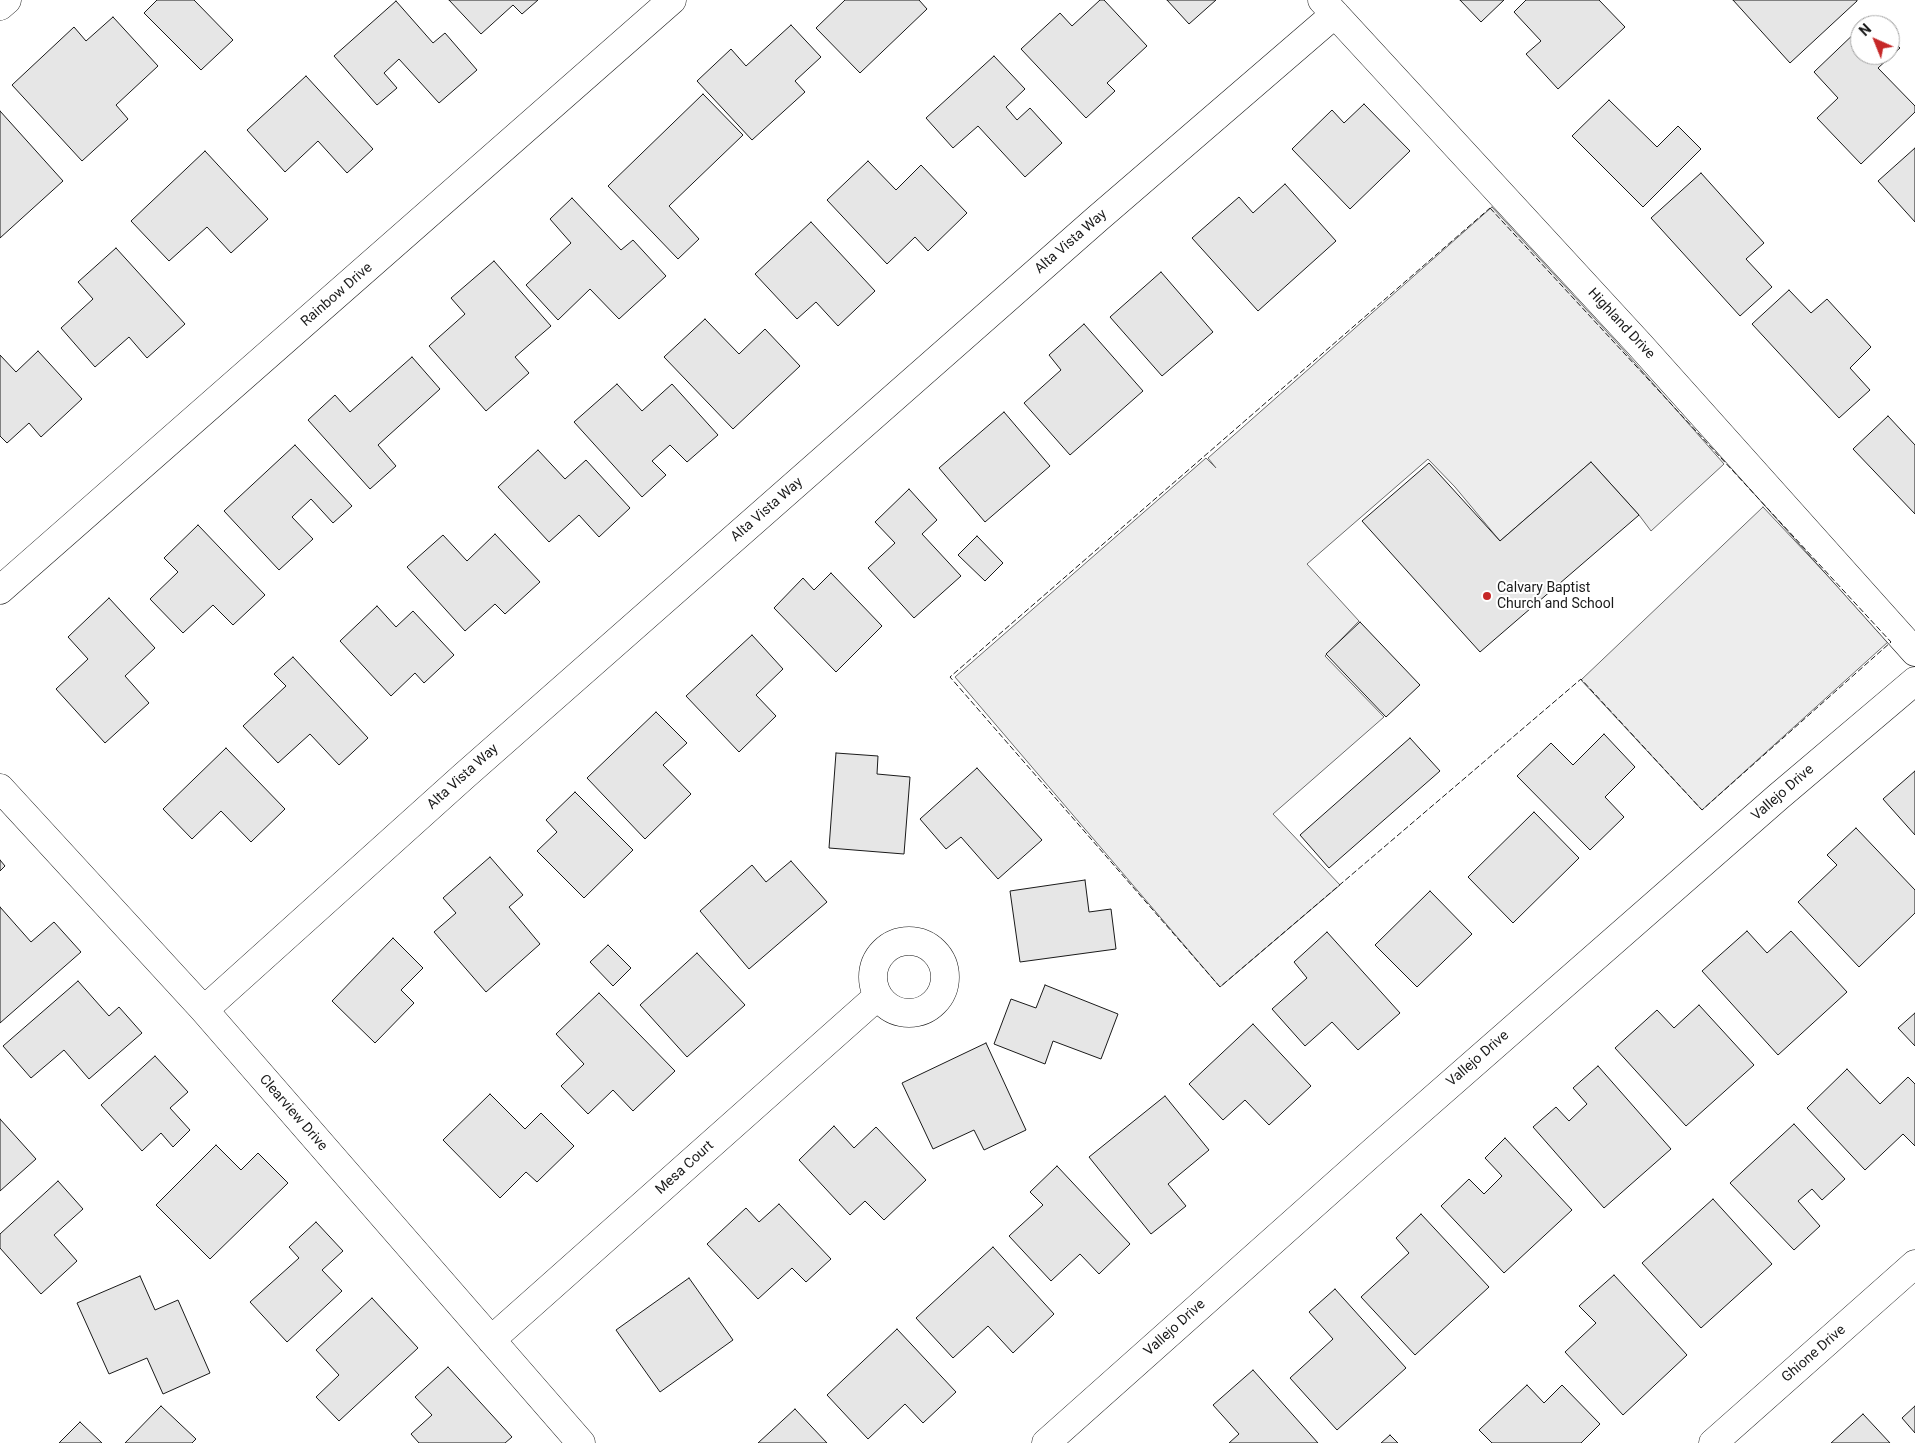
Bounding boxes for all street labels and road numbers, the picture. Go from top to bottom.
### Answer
street label: Alta Vista Way [1032,206,1110,278]
street label: Rainbow Drive [298,260,376,330]
street label: Highland Drive [1584,285,1658,363]
street label: Alta Vista Way [728,474,806,546]
street label: Alta Vista Way [424,741,502,813]
street label: Vallejo Drive [1749,761,1817,825]
street label: Vallejo Drive [1444,1027,1512,1091]
street label: Clearview Drive [255,1071,331,1155]
street label: Mesa Court [652,1138,718,1198]
street label: Vallejo Drive [1141,1296,1209,1360]
street label: Ghione Drive [1779,1322,1849,1386]

